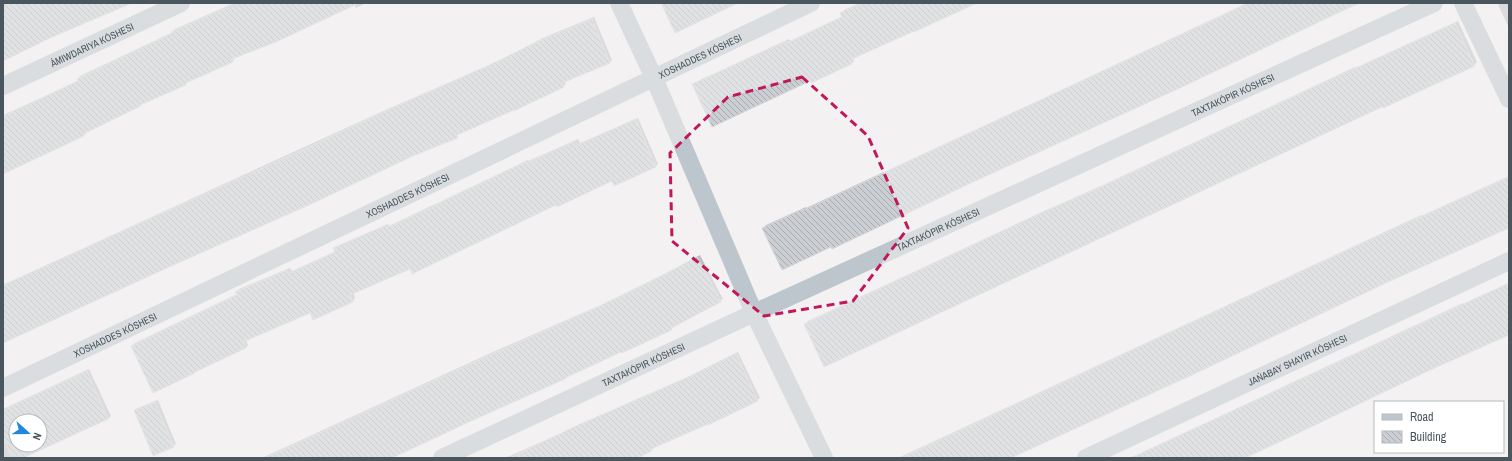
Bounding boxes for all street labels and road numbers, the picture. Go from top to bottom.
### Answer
street label: ÁMIWDARIYA KÓSHESI [47,20,136,71]
street label: XOSHADDES KÓSHESI [657,31,744,82]
street label: TAXTAKÓPIR KÓSHESI [1189,71,1276,120]
street label: XOSHADDES KÓSHESI [364,170,451,221]
street label: TAXTAKÓPIR KÓSHESI [894,205,981,254]
street label: XOSHADDES KÓSHESI [72,310,159,360]
street label: JAŃABAY SHAYIR KÓSHESI [1246,331,1349,389]
street label: TAXTAKÓPIR KÓSHESI [600,340,687,390]

